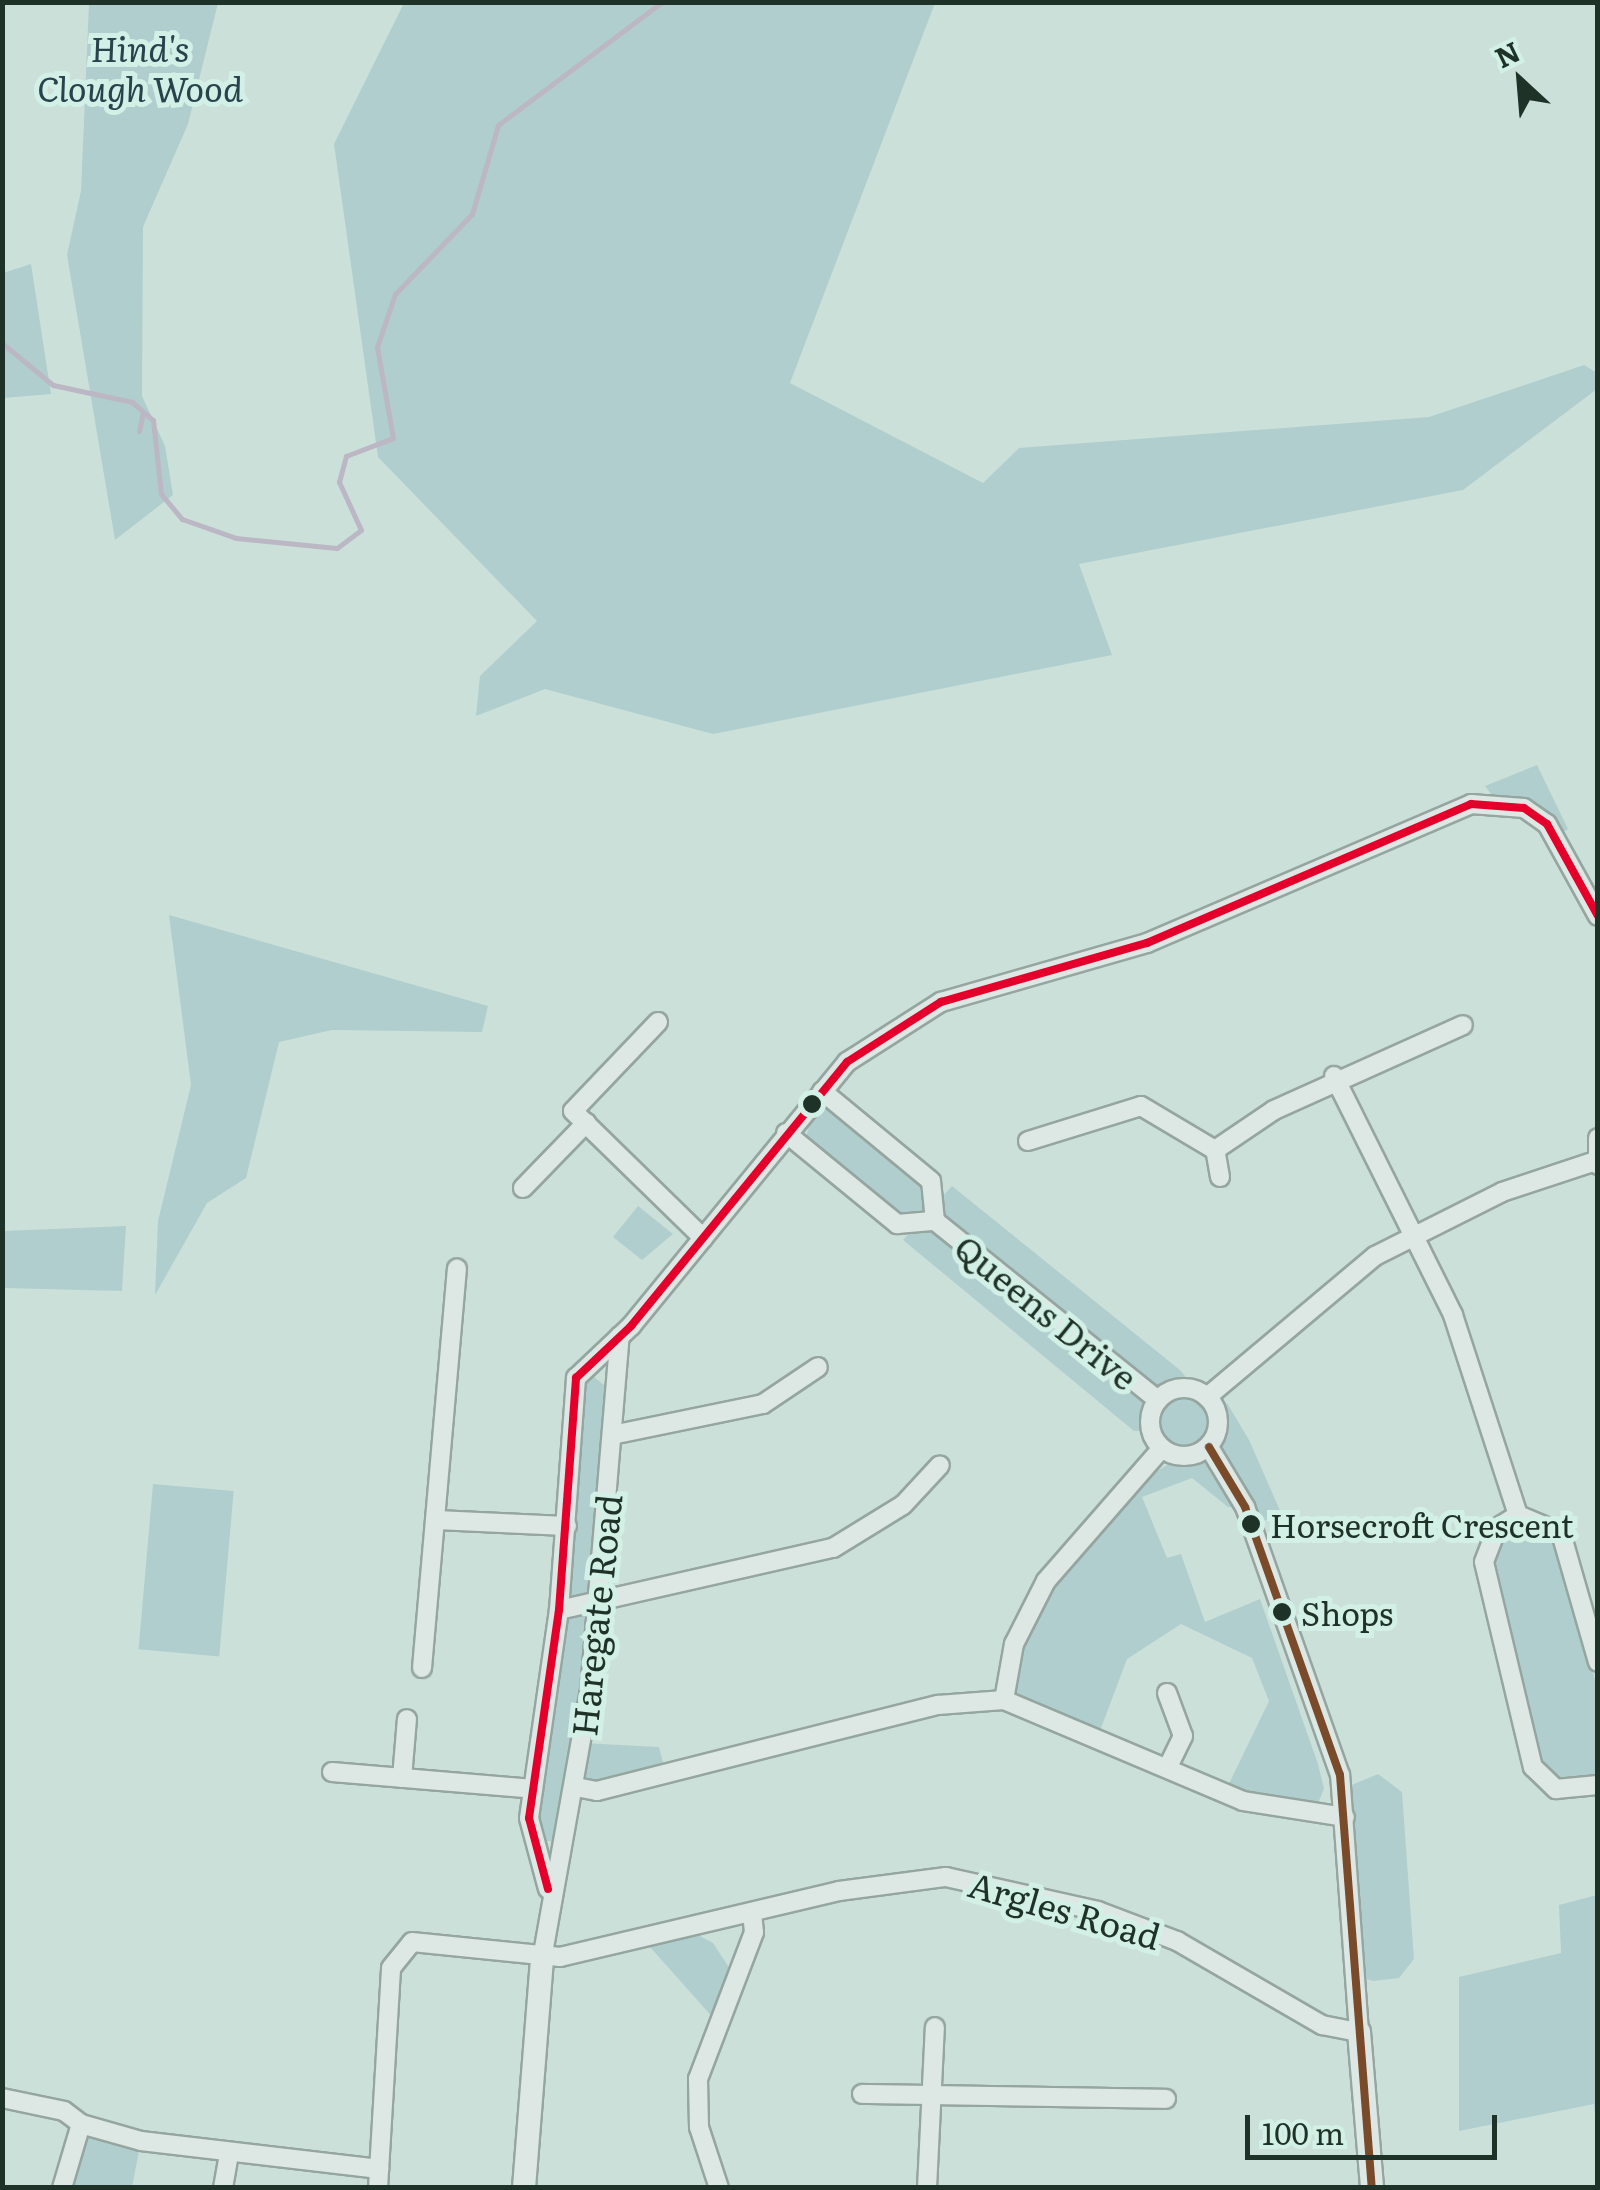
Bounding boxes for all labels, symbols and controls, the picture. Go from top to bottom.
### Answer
park label: Hind's Clough Wood [37,26,243,108]
text: N [1487,29,1527,77]
north arrow [1470,30,1570,130]
unlabelled marker [802,1094,822,1114]
street label: Queens Drive [947,1225,1147,1397]
street label: Haregate Road [561,1492,629,1738]
place label: Horsecroft Crescent [1270,1505,1574,1543]
marker: Horsecroft Crescent [1241,1514,1261,1534]
place label: Shops [1301,1593,1393,1631]
marker: Shops [1272,1602,1292,1622]
street label: Argles Road [964,1862,1166,1956]
scale bar [1250,2095,1502,2157]
text: 100 m [1262,2110,1344,2154]

